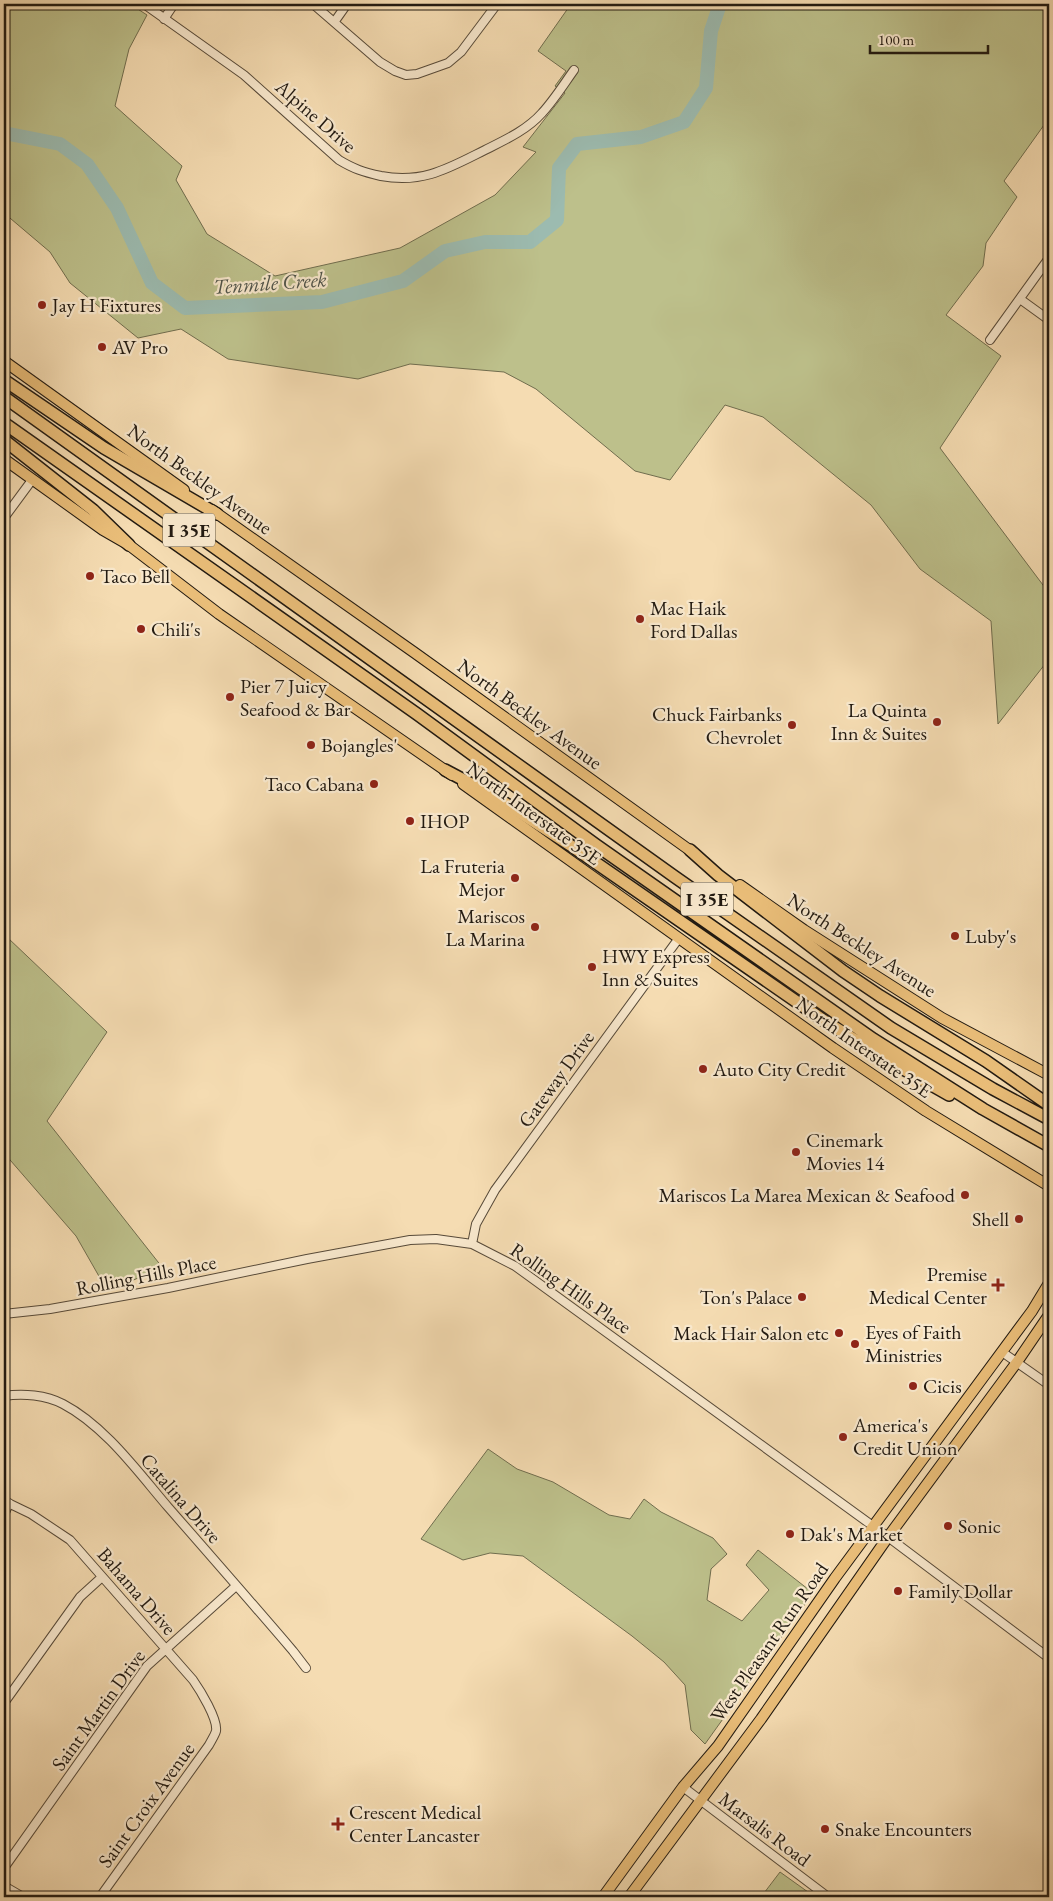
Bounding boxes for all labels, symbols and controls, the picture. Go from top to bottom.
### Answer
scale bar [870,22,988,54]
text: 100 m [878,30,915,49]
street label: Alpine Drive [269,73,362,158]
water label: Tenmile Creek [212,265,328,300]
place label: Jay H Fixtures [50,292,161,318]
marker: Jay H Fixtures [36,299,48,311]
place label: AV Pro [111,334,168,360]
marker: AV Pro [96,341,108,353]
street label: North Beckley Avenue [123,418,278,540]
road number: I 35E [163,514,215,546]
place label: Taco Bell [100,563,170,589]
marker: Taco Bell [84,570,96,582]
place label: Mac Haik Ford Dallas [650,595,737,644]
marker: Mac Haik Ford Dallas [634,613,646,625]
place label: Chili's [151,616,201,642]
marker: Chili's [135,623,147,635]
street label: North Beckley Avenue [453,653,608,775]
place label: Pier 7 Juicy Seafood & Bar [240,673,351,722]
marker: Pier 7 Juicy Seafood & Bar [224,691,236,703]
place label: La Quinta Inn & Suites [831,697,927,746]
place label: Chuck Fairbanks Chevrolet [652,701,783,750]
marker: La Quinta Inn & Suites [931,716,943,728]
marker: Chuck Fairbanks Chevrolet [786,719,798,731]
place label: Bojangles' [321,732,397,758]
marker: Bojangles' [305,739,317,751]
street label: North Interstate 35E [461,755,607,871]
place label: Taco Cabana [264,771,364,797]
marker: Taco Cabana [368,778,380,790]
place label: IHOP [420,808,469,834]
marker: IHOP [404,815,416,827]
place label: La Fruteria Mejor [420,853,505,902]
marker: La Fruteria Mejor [509,872,521,884]
road number: I 35E [681,882,733,916]
street label: North Beckley Avenue [783,887,942,1003]
place label: Mariscos La Marina [446,903,525,952]
marker: Mariscos La Marina [529,921,541,933]
place label: Luby's [965,923,1016,949]
marker: Luby's [949,930,961,942]
place label: HWY Express Inn & Suites [602,943,710,992]
marker: HWY Express Inn & Suites [586,961,598,973]
street label: North Interstate 35E [791,990,937,1104]
street label: Gateway Drive [512,1025,600,1132]
place label: Auto City Credit [712,1056,846,1082]
marker: Auto City Credit [697,1063,709,1075]
place label: Cinemark Movies 14 [806,1127,885,1176]
marker: Cinemark Movies 14 [790,1146,802,1158]
place label: Mariscos La Marea Mexican & Seafood [659,1182,956,1208]
marker: Mariscos La Marea Mexican & Seafood [959,1189,971,1201]
place label: Shell [972,1206,1009,1232]
marker: Shell [1013,1213,1025,1225]
street label: Rolling Hills Place [505,1237,637,1340]
street label: Rolling Hills Place [74,1249,218,1301]
place label: Premise Medical Center [869,1261,987,1310]
marker: Premise Medical Center [991,1278,1005,1292]
place label: Ton's Palace [699,1284,792,1310]
marker: Ton's Palace [796,1291,808,1303]
place label: Eyes of Faith Ministries [865,1319,962,1368]
place label: Mack Hair Salon etc [673,1320,829,1346]
marker: Mack Hair Salon etc [833,1327,845,1339]
marker: Eyes of Faith Ministries [849,1338,861,1350]
place label: Cicis [923,1373,962,1399]
marker: Cicis [907,1380,919,1392]
place label: America's Credit Union [852,1412,958,1461]
marker: America's Credit Union [837,1431,849,1443]
street label: Catalina Drive [135,1447,227,1549]
place label: Sonic [958,1513,1001,1539]
marker: Sonic [942,1520,954,1532]
place label: Dak's Market [800,1521,903,1547]
marker: Dak's Market [784,1528,796,1540]
street label: Bahama Drive [92,1542,182,1641]
street label: West Pleasant Run Road [704,1556,834,1727]
place label: Family Dollar [908,1578,1013,1604]
marker: Family Dollar [892,1585,904,1597]
street label: Saint Martin Drive [45,1644,151,1776]
street label: Saint Croix Avenue [92,1737,200,1873]
street label: Marsalis Road [714,1786,817,1873]
place label: Crescent Medical Center Lancaster [349,1799,482,1848]
place label: Snake Encounters [835,1816,972,1842]
marker: Crescent Medical Center Lancaster [331,1817,345,1831]
marker: Snake Encounters [819,1823,831,1835]

